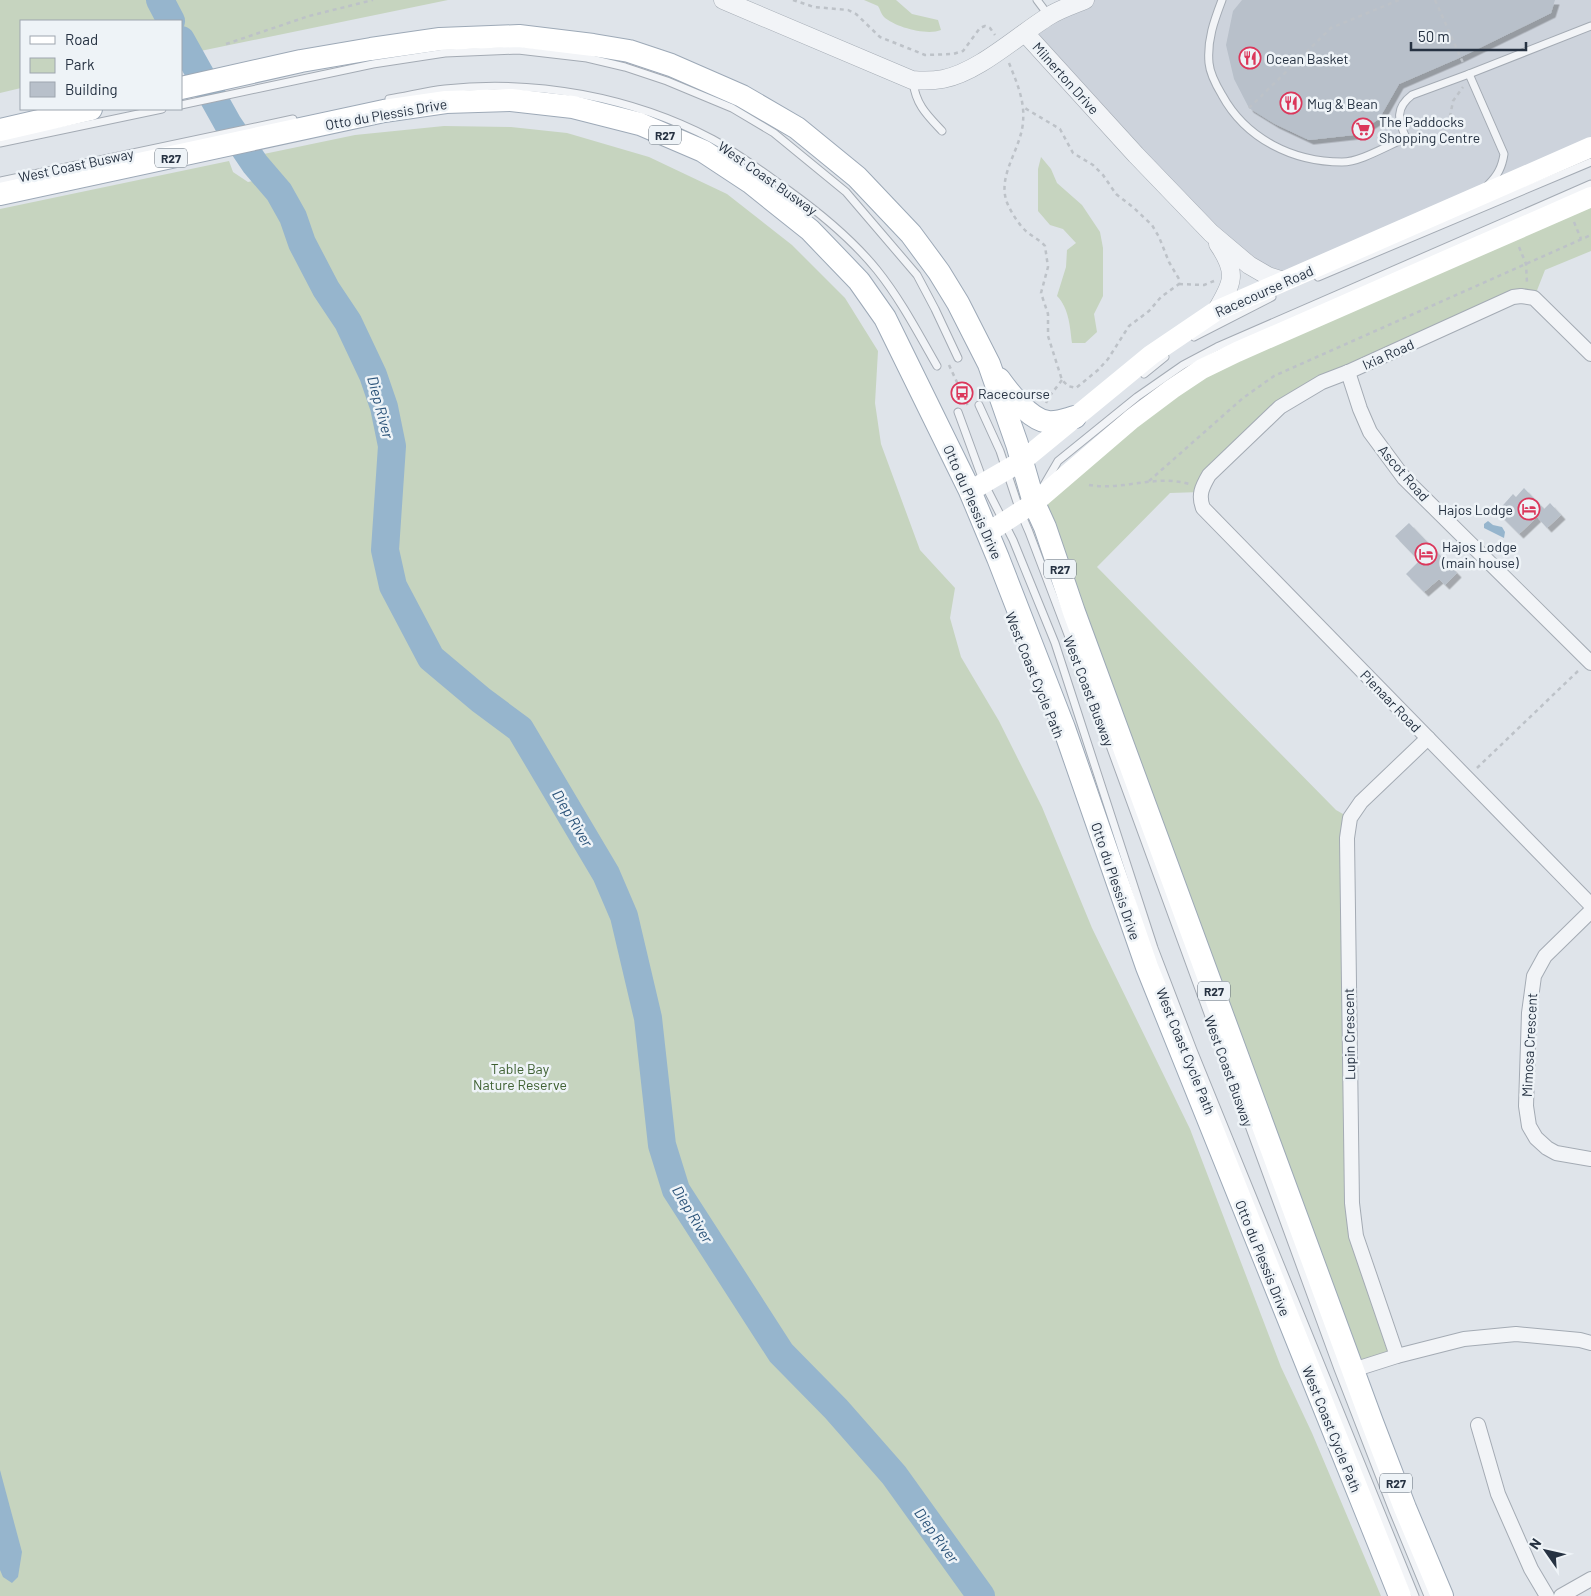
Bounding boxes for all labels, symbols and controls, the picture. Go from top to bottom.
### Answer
legend [20,20,182,110]
scale bar [1411,20,1526,52]
text: 50 m [1418,27,1450,45]
text: Road [65,30,98,48]
street label: Milnerton Drive [1029,38,1103,118]
restaurant icon: Ocean Basket [1238,46,1262,70]
place label: Ocean Basket [1266,50,1349,67]
text: Park [65,55,95,73]
text: Building [65,80,118,98]
restaurant icon: Mug & Bean [1279,91,1303,115]
street label: Otto du Plessis Drive [324,95,448,133]
place label: Mug & Bean [1307,95,1378,112]
place label: The Paddocks Shopping Centre [1379,113,1480,146]
supermarket icon: The Paddocks Shopping Centre [1351,117,1375,141]
road number: R27 [649,126,681,144]
street label: West Coast Busway [715,137,821,219]
street label: West Coast Busway [17,144,136,186]
road number: R27 [155,148,187,168]
street label: Racecourse Road [1212,262,1316,320]
street label: Ixia Road [1360,335,1416,373]
water label: Diep River [364,374,398,441]
bus stop icon: Racecourse [950,381,974,405]
place label: Racecourse [978,385,1050,402]
street label: Ascot Road [1375,441,1433,505]
street label: Otto du Plessis Drive [940,442,1006,562]
hotel icon: Hajos Lodge [1517,497,1541,521]
place label: Hajos Lodge [1438,501,1513,518]
place label: Hajos Lodge (main house) [1441,538,1519,571]
hotel icon: Hajos Lodge (main house) [1414,542,1438,566]
road number: R27 [1044,560,1076,578]
street label: West Coast Cycle Path [1002,609,1068,741]
street label: West Coast Busway [1060,633,1118,749]
street label: Pienaar Road [1357,666,1425,736]
water label: Diep River [549,786,597,851]
street label: Otto du Plessis Drive [1088,820,1144,942]
road number: R27 [1198,981,1230,1000]
street label: West Coast Cycle Path [1153,985,1219,1117]
street label: Lupin Crescent [1340,988,1358,1080]
street label: Mimosa Crescent [1518,992,1540,1098]
street label: West Coast Busway [1201,1013,1257,1130]
park label: Table Bay Nature Reserve [473,1060,567,1093]
water label: Diep River [669,1182,717,1247]
street label: Otto du Plessis Drive [1232,1198,1294,1318]
street label: West Coast Cycle Path [1299,1363,1365,1495]
road number: R27 [1380,1474,1412,1492]
water label: Diep River [911,1504,963,1567]
north arrow [1521,1526,1571,1576]
text: N [1525,1535,1544,1552]

